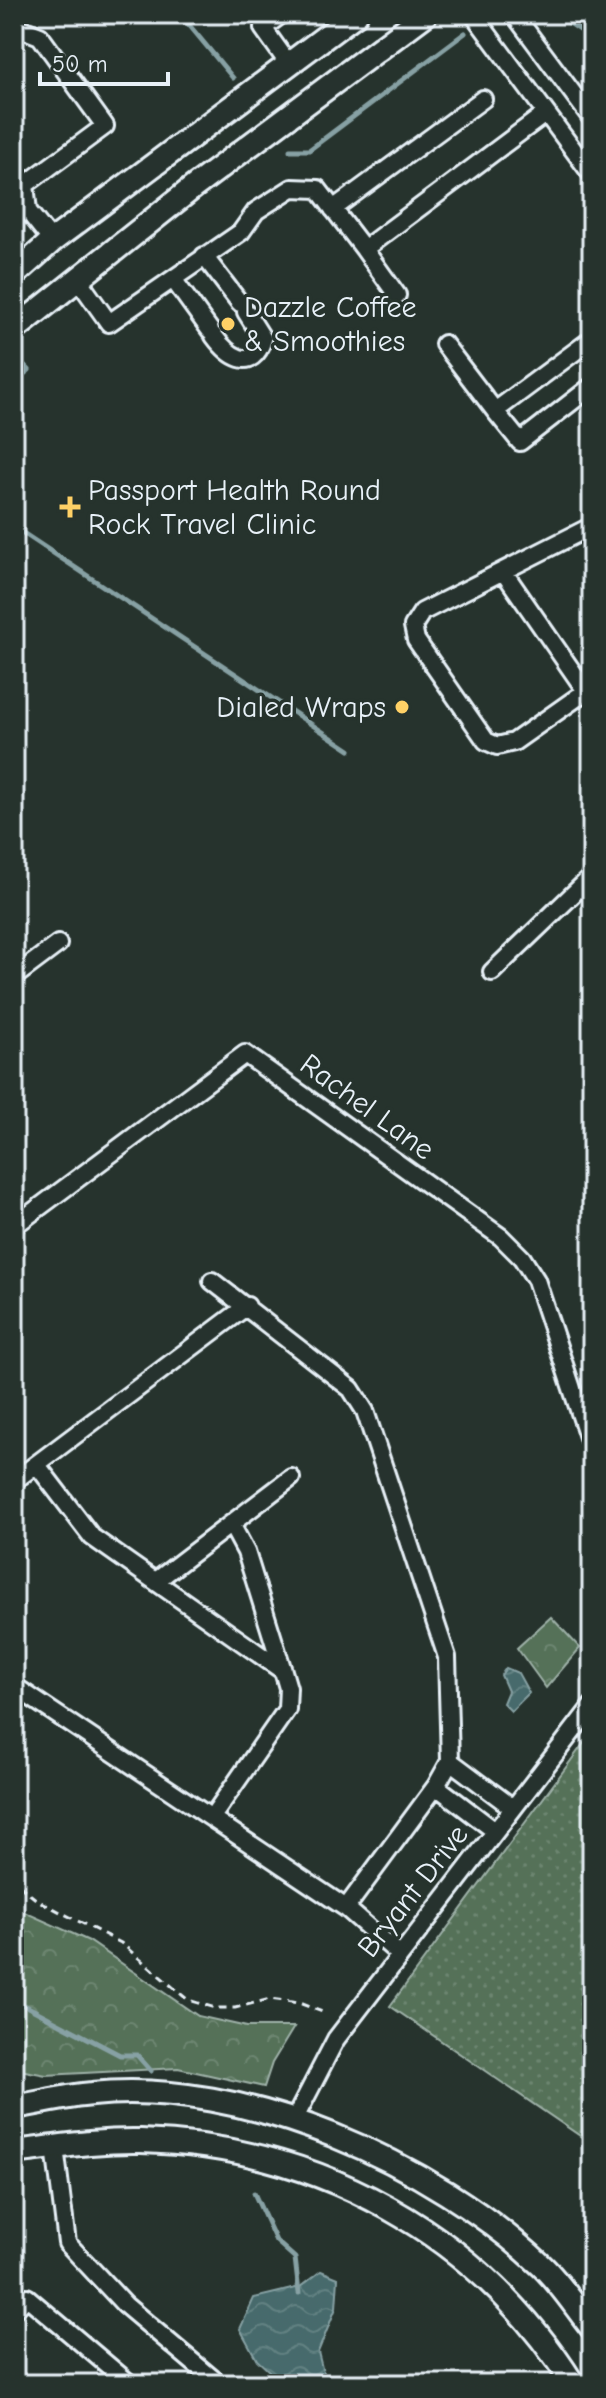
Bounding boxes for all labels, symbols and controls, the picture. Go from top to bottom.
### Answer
scale bar [40,36,168,86]
text: 50 m [52,50,108,78]
place label: Dazzle Coffee & Smoothies [244,290,416,359]
marker: Dazzle Coffee & Smoothies [219,315,237,333]
place label: Passport Health Round Rock Travel Clinic [88,473,381,542]
marker: Passport Health Round Rock Travel Clinic [59,496,81,518]
place label: Dialed Wraps [216,690,386,725]
marker: Dialed Wraps [393,698,411,716]
street label: Rachel Lane [293,1047,441,1167]
street label: Bryant Drive [350,1818,476,1964]

